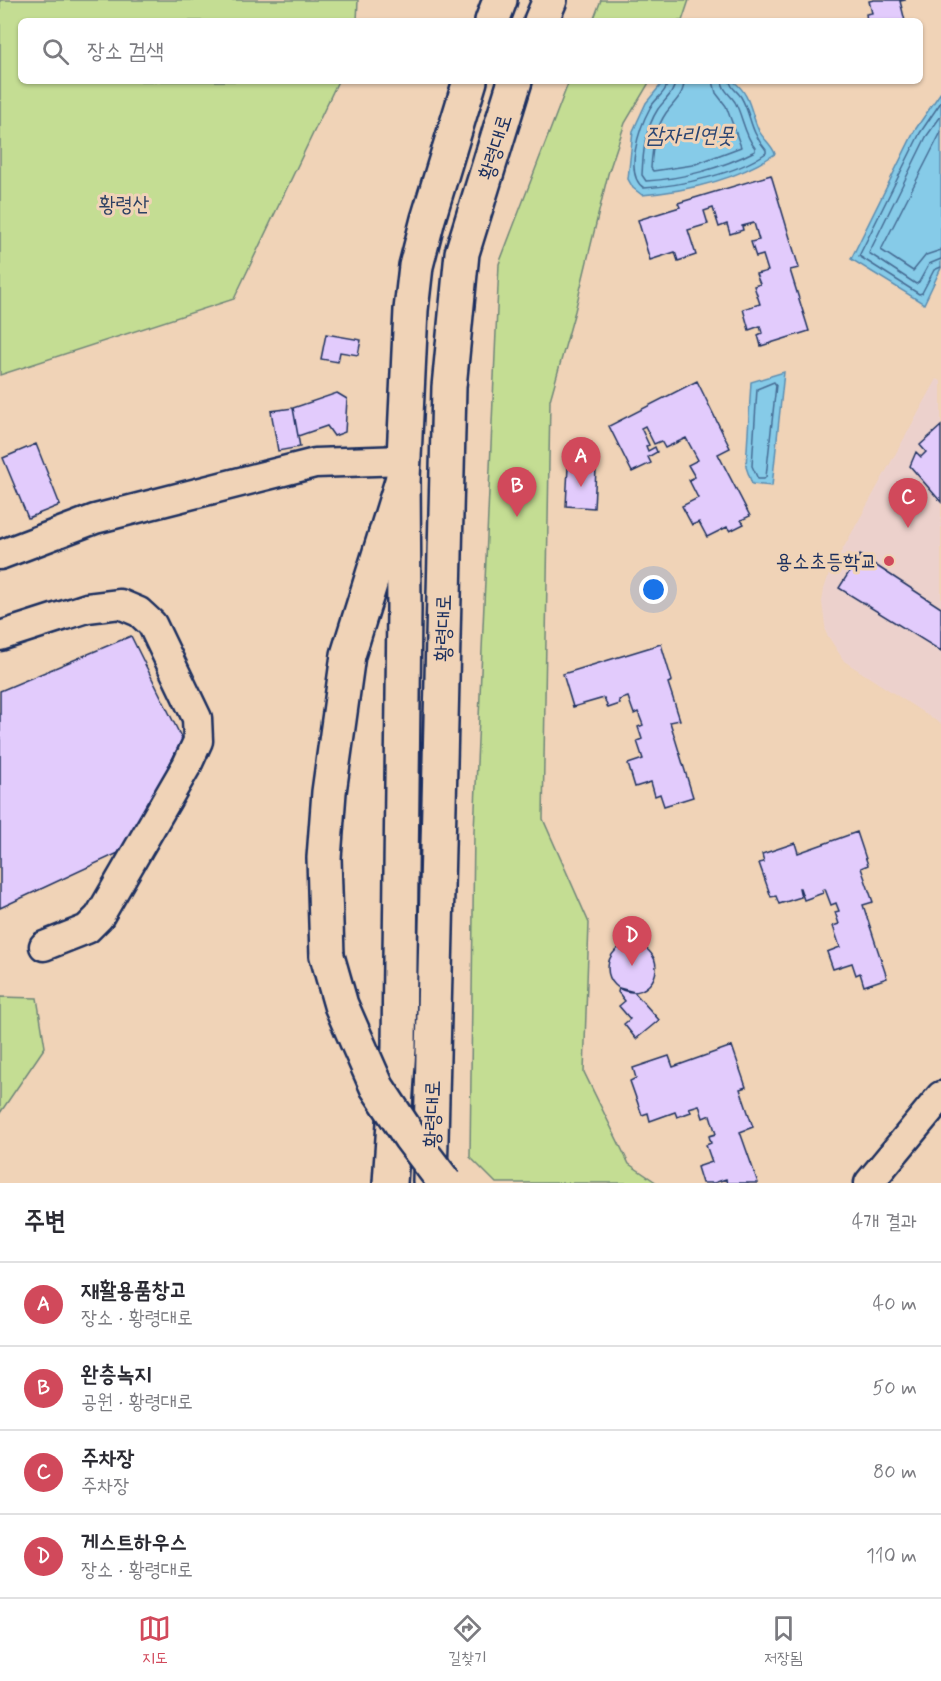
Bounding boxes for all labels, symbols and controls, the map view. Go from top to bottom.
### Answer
search box [18,18,923,84]
icon: search [39,35,72,68]
text: 장소 검색 [87,38,164,66]
street label: 황령대로 [473,111,519,184]
water label: 잠자리연못 [646,122,735,150]
park label: 황령산 [99,191,149,219]
pin: A [562,438,600,487]
pin: B [498,468,536,517]
pin: C [888,478,928,528]
place label: 용소초등학교 [776,548,877,576]
marker: 용소초등학교 [882,554,896,568]
your location [639,575,668,604]
street label: 황령대로 [429,594,459,662]
pin: D [612,916,652,966]
street label: 황령대로 [418,1080,448,1148]
text: 주변 [24,1205,66,1239]
text: 4개 결과 [852,1209,917,1236]
text: 재활용품창고 [81,1277,187,1305]
text: A [37,1291,50,1318]
text: 40 m [873,1291,917,1318]
text: 장소 · 황령대로 [81,1305,193,1332]
text: 완층녹지 [81,1361,152,1389]
text: B [37,1375,50,1402]
text: 50 m [872,1375,917,1402]
text: 공원 · 황령대로 [81,1389,193,1416]
text: 주차장 [81,1445,134,1473]
text: C [36,1459,51,1486]
text: 80 m [873,1459,917,1486]
text: 주차장 [81,1473,129,1500]
text: 게스트하우스 [81,1529,187,1557]
text: D [37,1543,50,1570]
text: 110 m [866,1543,917,1570]
text: 장소 · 황령대로 [81,1557,193,1584]
tab: 지도 [138,1612,171,1669]
tab: 길찾기 [448,1612,487,1669]
tab: 저장됨 [764,1612,803,1669]

